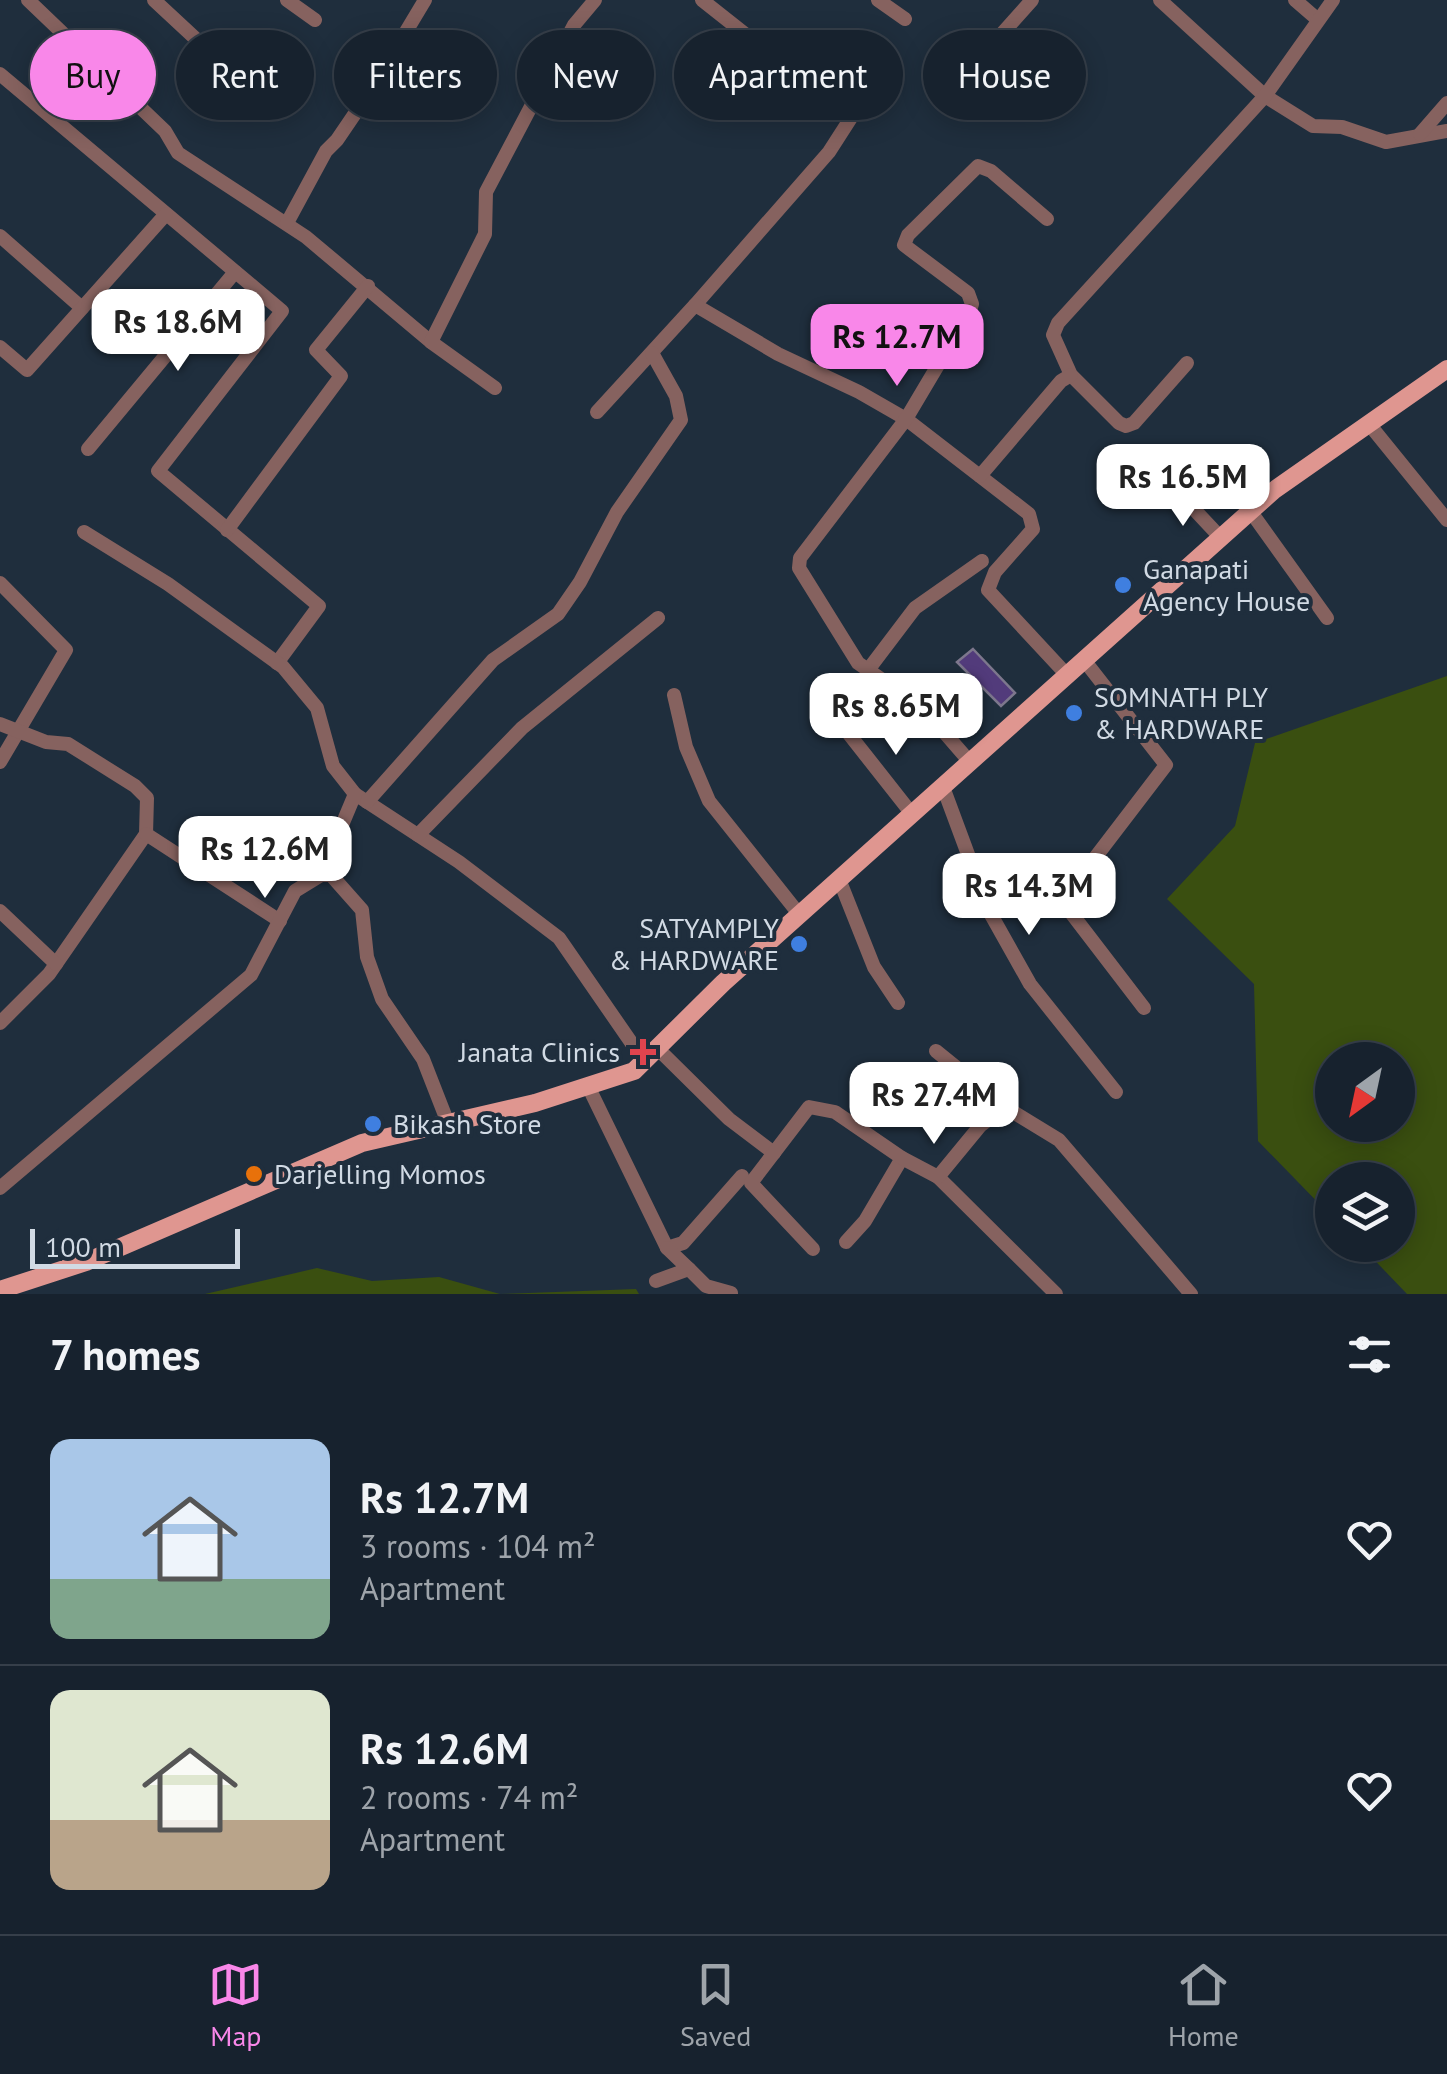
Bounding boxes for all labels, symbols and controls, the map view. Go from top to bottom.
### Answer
chip: Buy [30,30,156,120]
chip: Rent [176,30,314,120]
chip: Filters [334,30,497,120]
chip: New [517,30,654,120]
chip: Apartment [674,30,903,120]
chip: House [923,30,1086,120]
pin: Rs 18.6M [75,289,281,374]
text: Rs 18.6M [114,300,242,342]
pin: Rs 12.7M [794,304,1000,389]
text: Rs 12.7M [833,315,961,357]
pin: Rs 16.5M [1080,444,1286,529]
text: Rs 16.5M [1119,455,1247,497]
place label: Ganapati Agency House [1143,550,1310,619]
marker: Ganapati Agency House [1112,574,1134,596]
pin: Rs 8.65M [793,673,999,758]
place label: SOMNATH PLY & HARDWARE [1094,678,1269,747]
text: Rs 8.65M [832,684,960,726]
marker: SOMNATH PLY & HARDWARE [1063,702,1085,724]
pin: Rs 12.6M [162,816,368,901]
text: Rs 12.6M [201,827,329,869]
pin: Rs 14.3M [926,853,1132,938]
text: Rs 14.3M [965,864,1093,906]
place label: SATYAMPLY & HARDWARE [609,909,779,978]
marker: SATYAMPLY & HARDWARE [788,933,810,955]
place label: Janata Clinics [458,1033,620,1070]
marker: Janata Clinics [630,1039,656,1065]
north arrow [1315,1042,1415,1142]
map controls [1315,1042,1415,1262]
pin: Rs 27.4M [831,1062,1037,1147]
text: Rs 27.4M [872,1073,996,1115]
place label: Bikash Store [393,1105,542,1142]
marker: Bikash Store [362,1113,384,1135]
place label: Darjelling Momos [274,1155,486,1192]
button: layers [1315,1162,1415,1262]
marker: Darjelling Momos [243,1163,265,1185]
scale bar [30,1224,240,1268]
text: 100 m [45,1228,121,1265]
text: 7 homes [50,1327,201,1382]
icon: filters [1342,1327,1397,1382]
text: Rs 12.7M [360,1470,529,1525]
icon: home [130,1479,250,1599]
icon: heart [1342,1512,1397,1567]
text: 3 rooms · 104 m² [360,1525,596,1567]
text: Apartment [360,1567,505,1609]
text: Rs 12.6M [360,1721,529,1776]
icon: home [130,1730,250,1850]
icon: heart [1342,1763,1397,1818]
text: 2 rooms · 74 m² [360,1776,578,1818]
text: Apartment [360,1818,505,1860]
tab: Map [208,1957,263,2054]
tab: Saved [680,1957,751,2054]
tab: Home [1168,1957,1239,2054]

